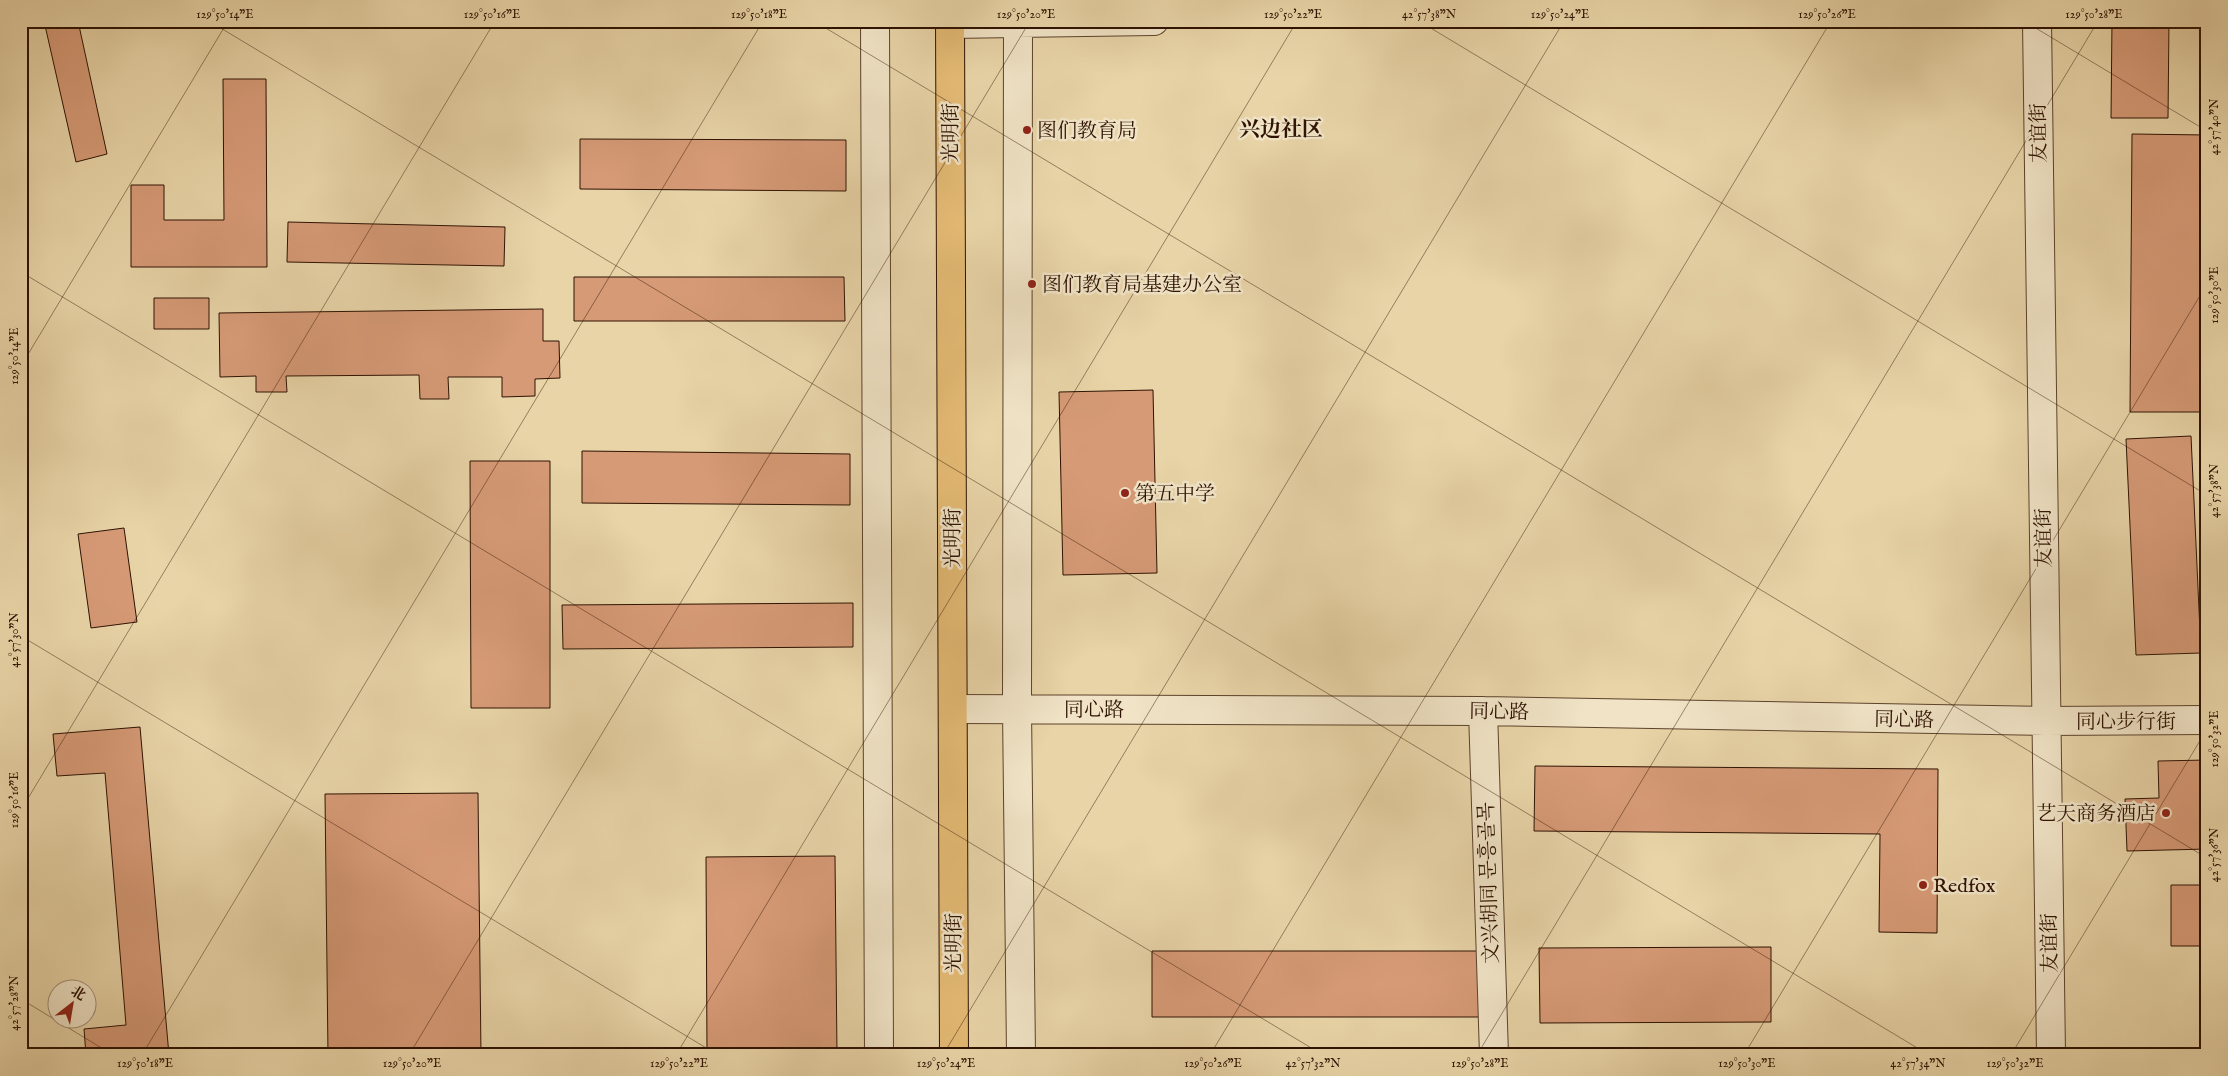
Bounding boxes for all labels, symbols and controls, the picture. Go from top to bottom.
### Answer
text: 129°50'14"E [196,7,254,22]
text: 129°50'16"E [464,7,520,22]
text: 129°50'18"E [731,7,787,22]
text: 129°50'20"E [997,7,1055,22]
text: 129°50'22"E [1264,7,1322,22]
text: 42°57'38"N [1402,7,1457,22]
text: 129°50'24"E [1531,7,1589,22]
text: 129°50'26"E [1798,7,1856,22]
text: 129°50'28"E [2065,7,2123,22]
text: 42°57'40"N [2207,98,2222,155]
street label: 光明街 [939,103,964,163]
street label: 友谊街 [2026,103,2053,163]
district label: 兴边社区 [1239,117,1323,144]
place label: 图们教育局 [1037,119,1137,144]
marker: 图们教育局 [1021,124,1033,136]
text: 129°50'30"E [2207,266,2222,324]
place label: 图们教育局基建办公室 [1042,273,1242,298]
marker: 图们教育局基建办公室 [1026,278,1038,290]
text: 129°50'14"E [7,327,22,385]
text: 42°57'38"N [2207,463,2222,518]
place label: 第五中学 [1135,482,1215,507]
marker: 第五中学 [1119,487,1131,499]
street label: 光明街 [941,508,966,568]
street label: 友谊街 [2031,508,2058,568]
text: 42°57'30"N [7,612,22,668]
street label: 同心路 [1064,698,1124,723]
street label: 同心路 [1469,699,1529,726]
street label: 同心路 [1874,707,1934,734]
street label: 同心步行街 [2076,710,2176,735]
text: 129°50'32"E [2207,710,2222,768]
text: 129°50'16"E [7,772,22,828]
street label: 文兴胡同 문흥골목 [1474,802,1505,964]
place label: 艺天商务酒店 [2036,802,2156,827]
marker: 艺天商务酒店 [2160,807,2172,819]
text: 42°57'36"N [2207,827,2222,882]
place label: Redfox [1933,874,1996,899]
marker: Redfox [1917,879,1929,891]
street label: 光明街 [942,913,967,973]
street label: 友谊街 [2037,913,2064,973]
text: 42°57'28"N [7,975,22,1031]
north arrow [48,978,98,1028]
text: 北 [68,982,89,1005]
text: 129°50'18"E [117,1056,173,1071]
text: 129°50'20"E [383,1056,441,1071]
text: 129°50'22"E [650,1056,708,1071]
text: 129°50'24"E [917,1056,975,1071]
text: 129°50'26"E [1184,1056,1242,1071]
text: 42°57'32"N [1285,1056,1341,1071]
text: 129°50'28"E [1451,1056,1509,1071]
text: 129°50'30"E [1718,1056,1776,1071]
text: 42°57'34"N [1890,1056,1946,1071]
text: 129°50'32"E [1986,1056,2044,1071]

